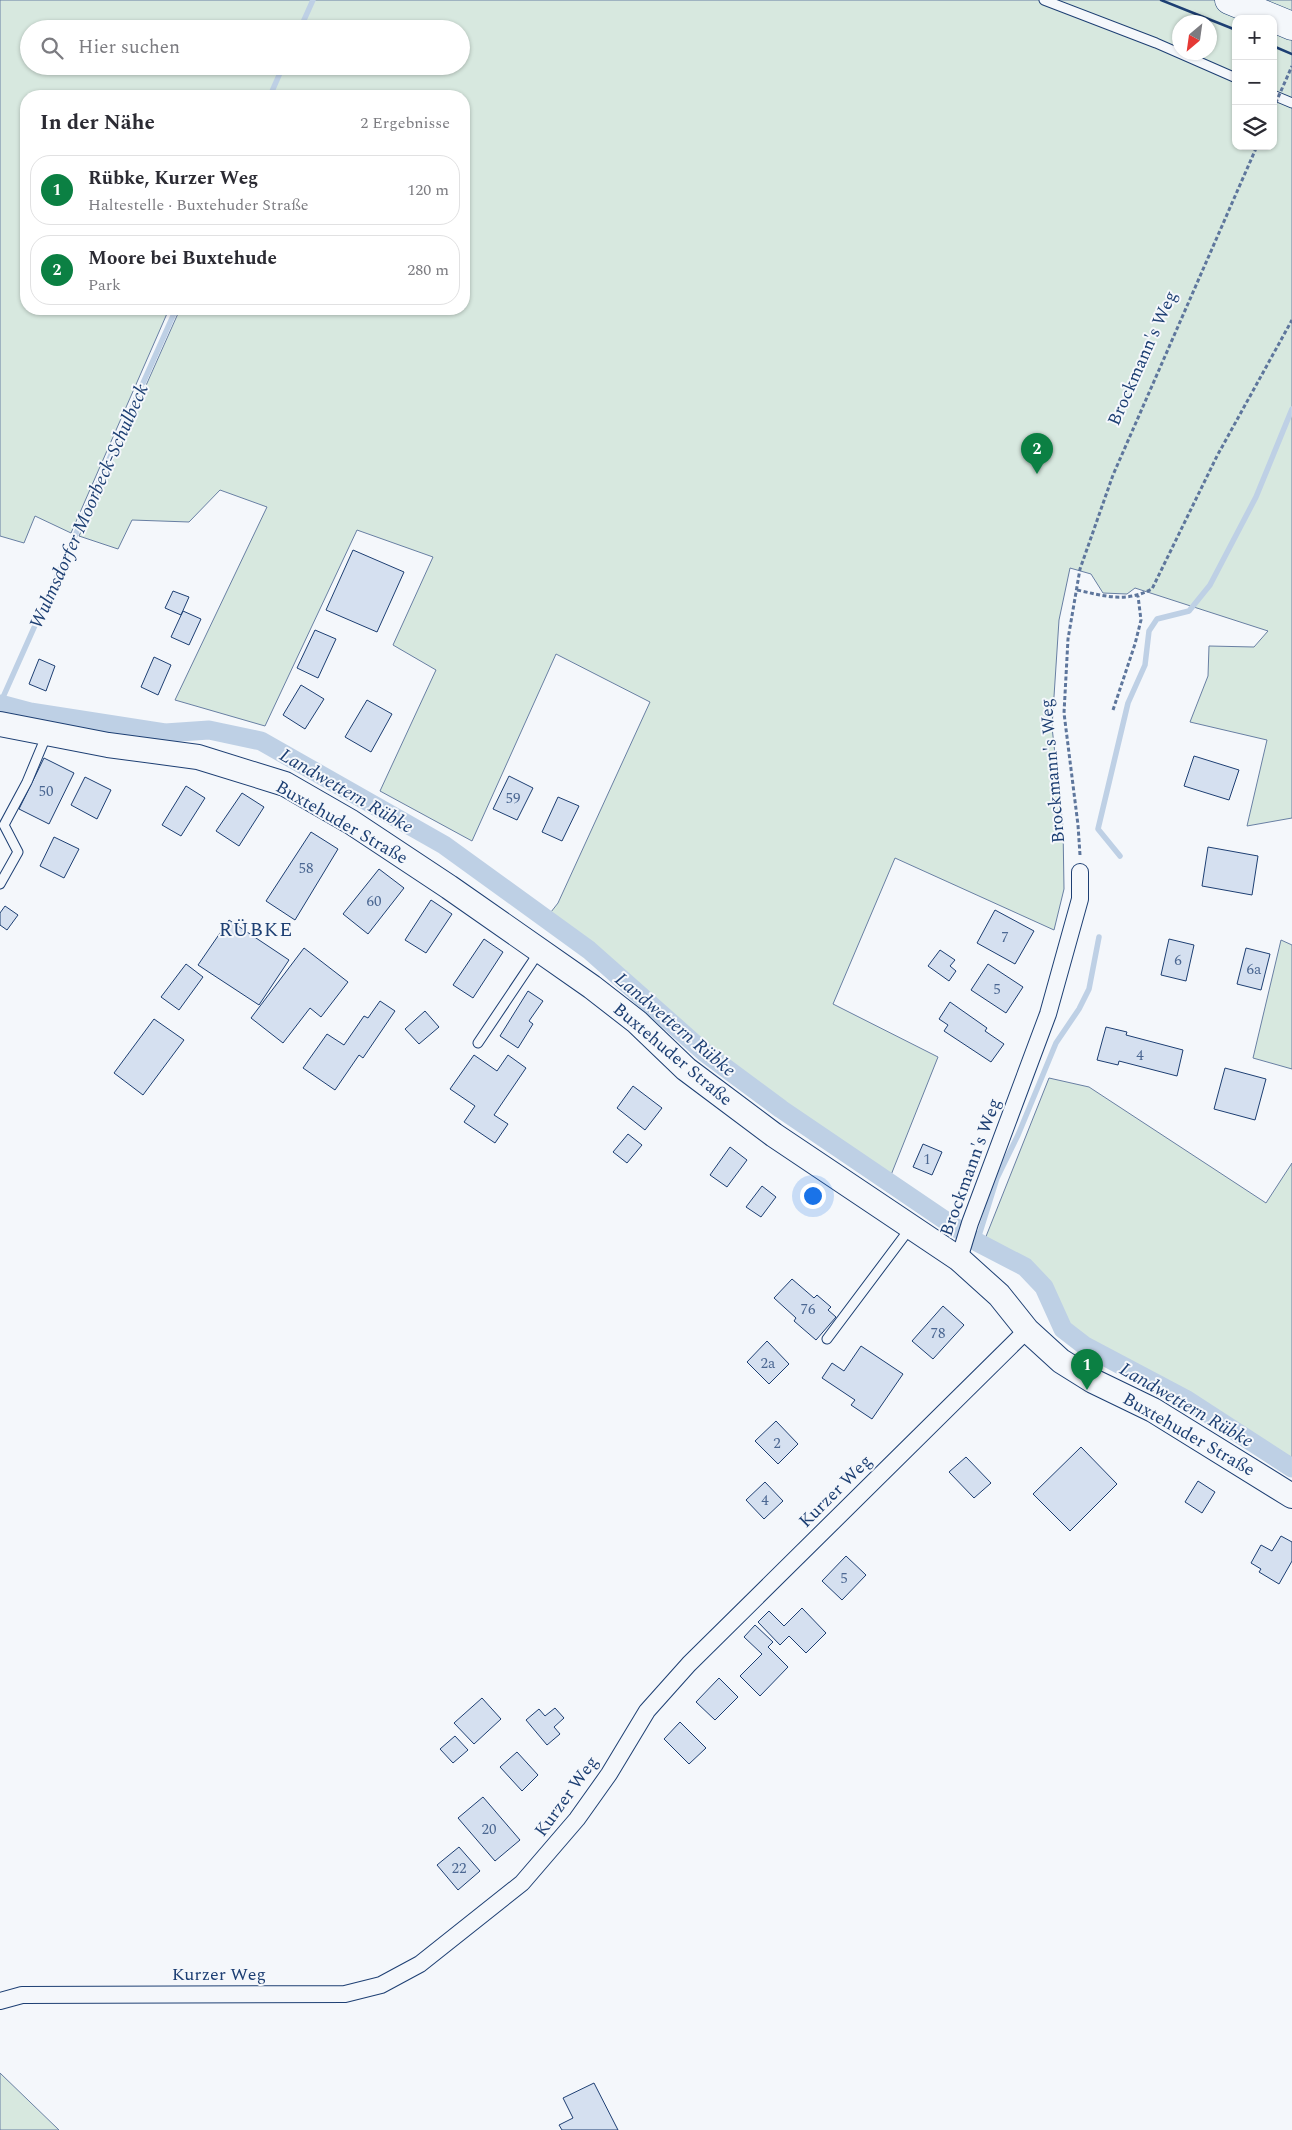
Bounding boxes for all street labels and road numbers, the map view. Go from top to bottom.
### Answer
street label: Brockmann's Weg [1101,286,1184,430]
street label: Brockmann's Weg [1033,697,1072,844]
street label: Buxtehuder Straße [271,774,413,871]
street label: Buxtehuder Straße [607,996,738,1113]
street label: Brockmann's Weg [933,1094,1008,1240]
street label: Buxtehuder Straße [1118,1386,1260,1483]
street label: Kurzer Weg [792,1448,878,1534]
street label: Kurzer Weg [528,1750,605,1842]
street label: Kurzer Weg [172,1961,266,1988]

